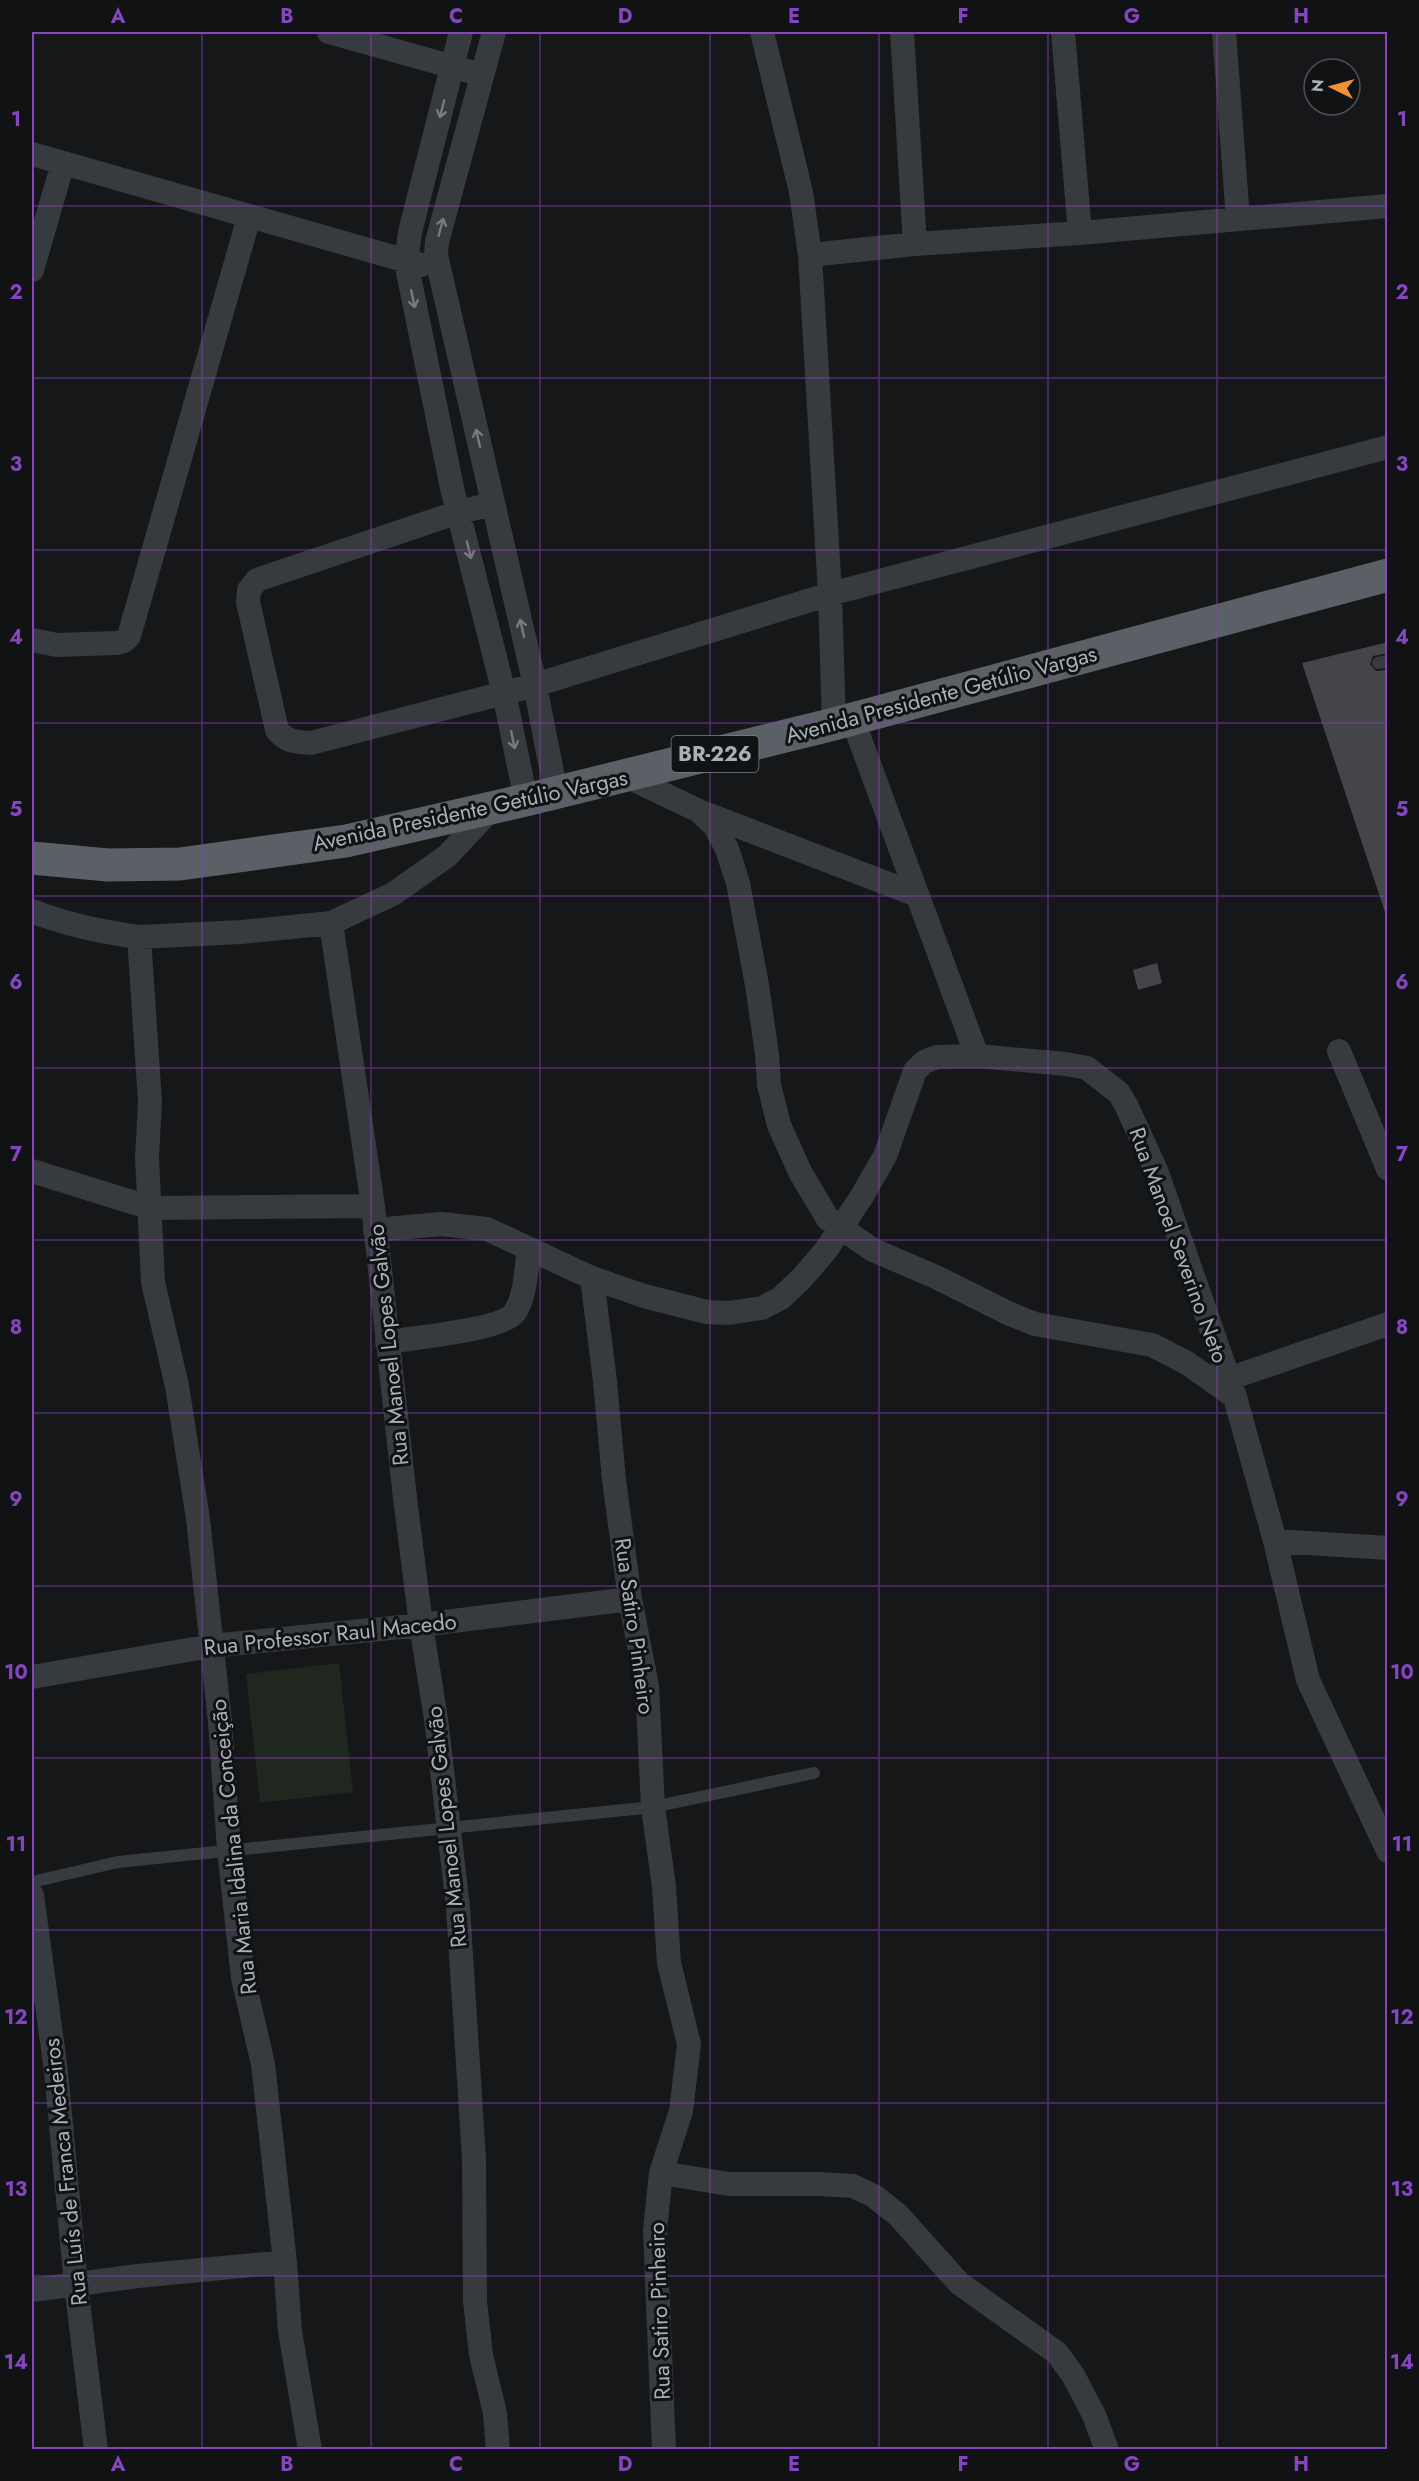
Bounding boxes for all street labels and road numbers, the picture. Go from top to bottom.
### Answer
street label: Avenida Presidente Getúlio Vargas [782,637,1100,751]
road number: BR-226 [672,736,758,772]
street label: Avenida Presidente Getúlio Vargas [310,761,631,859]
street label: Rua Manoel Severino Neto [1121,1123,1237,1367]
street label: Rua Manoel Lopes Galvão [359,1223,417,1467]
street label: Rua Satiro Pinheiro [607,1536,663,1716]
street label: Rua Professor Raul Macedo [202,1605,458,1663]
street label: Rua Maria Idalina da Conceição [202,1698,264,1996]
street label: Rua Manoel Lopes Galvão [417,1705,475,1949]
street label: Rua Luís de Franca Medeiros [35,2037,95,2307]
street label: Rua Satiro Pinheiro [640,2222,678,2400]

